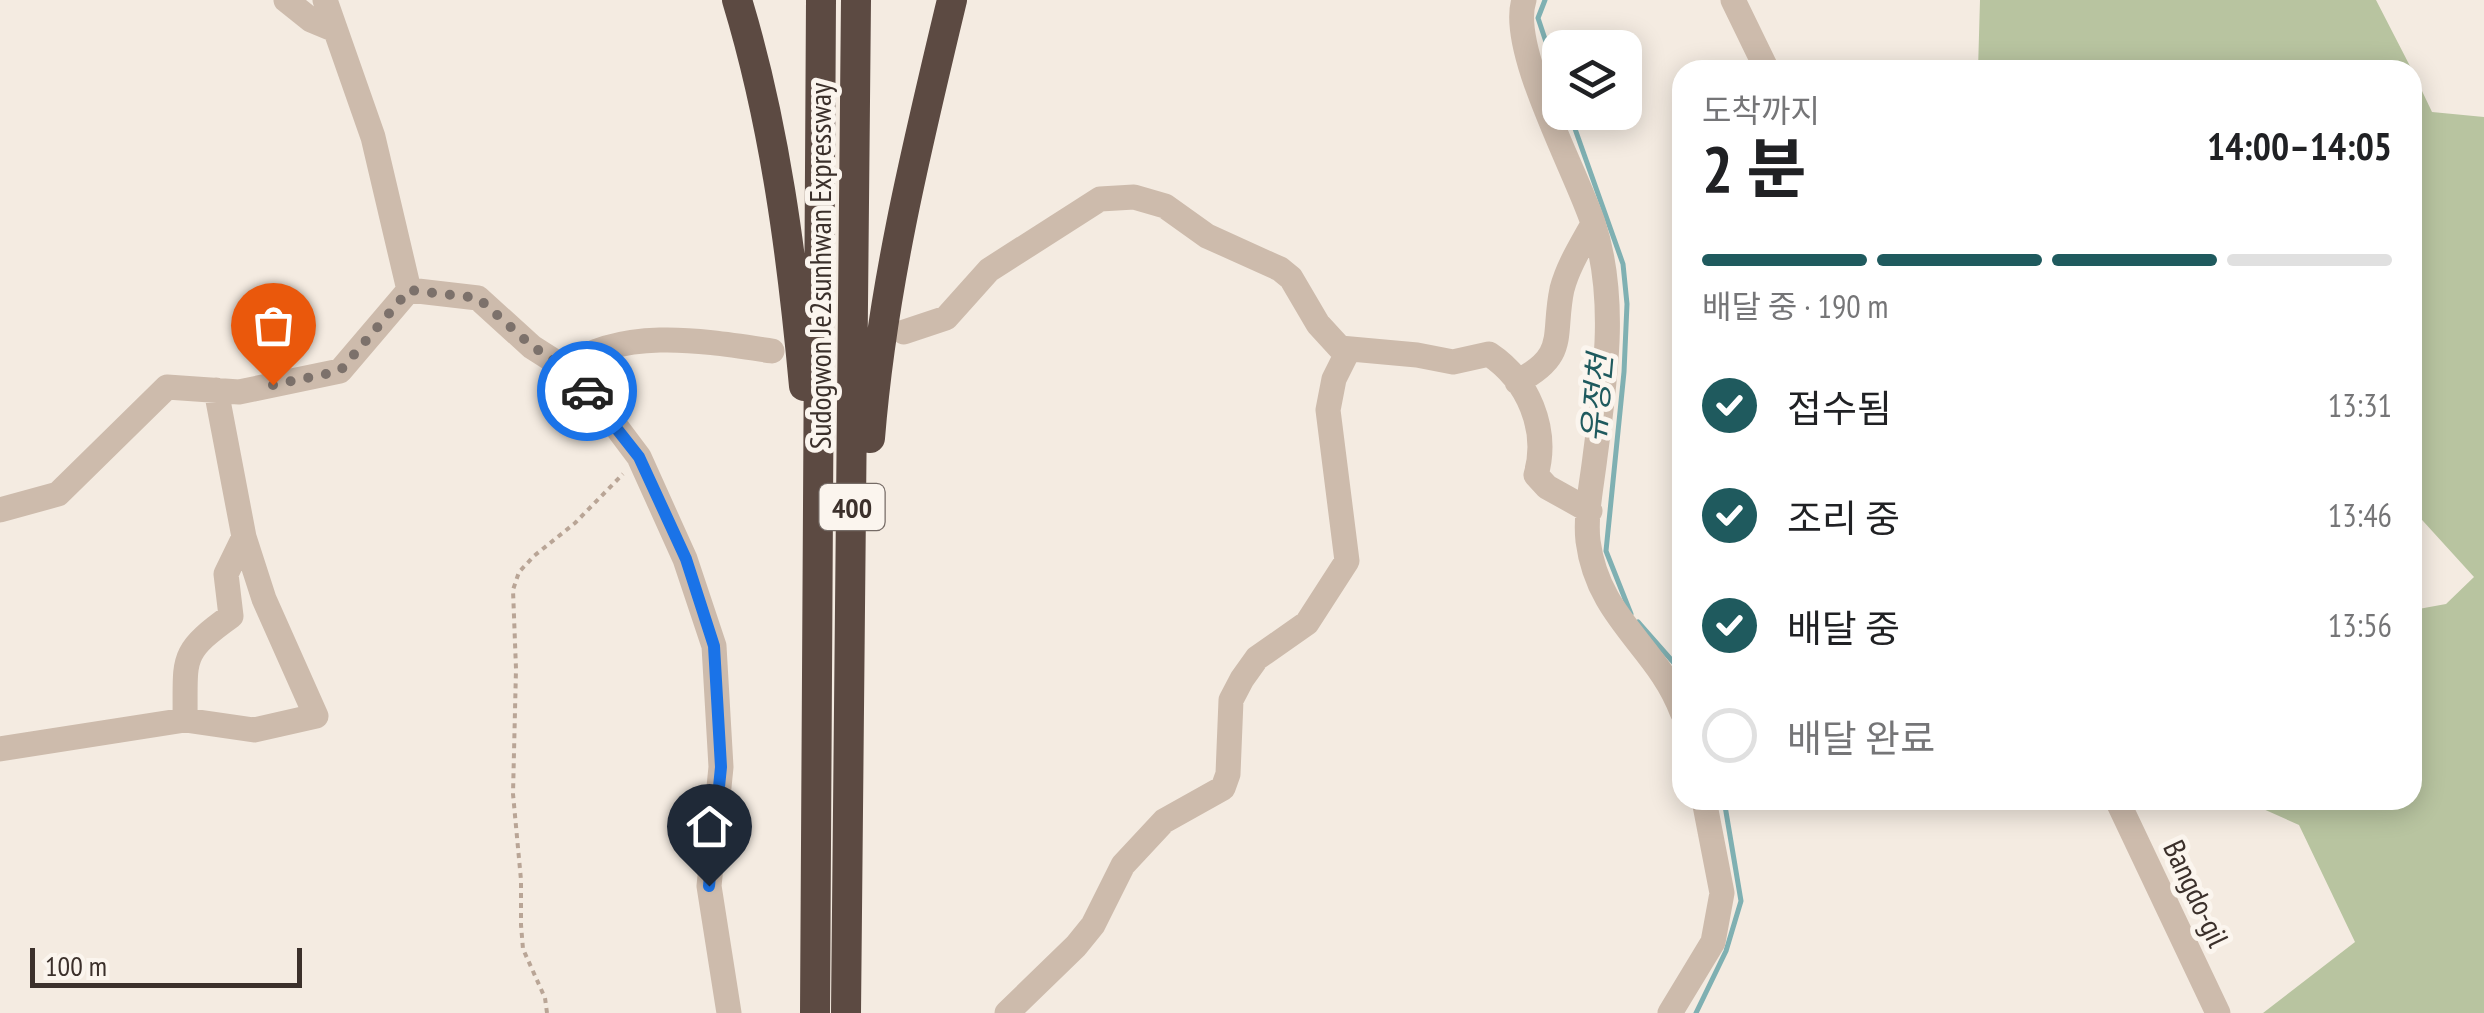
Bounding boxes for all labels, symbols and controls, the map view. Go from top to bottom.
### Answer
map controls [1542,30,1642,130]
button: layers [1542,30,1642,130]
street label: Sudogwon Je2sunhwan Expressway [800,82,839,449]
text: 도착까지 [1702,89,1820,131]
text: 14:00–14:05 [2207,121,2392,170]
text: 2 분 [1702,126,1806,210]
pin [231,283,316,386]
text: 배달 중 · 190 m [1702,285,1888,327]
icon: bag [246,298,301,353]
courier [537,341,637,441]
water label: 유정천 [1571,349,1621,444]
icon: car [560,364,615,419]
icon: check [1702,378,1757,433]
text: 접수됨 [1787,383,1892,432]
text: 13:31 [2328,384,2392,426]
road number: 400 [820,484,884,530]
icon: check [1702,488,1757,543]
text: 조리 중 [1787,493,1900,542]
text: 13:46 [2328,494,2392,536]
icon: check [1702,598,1757,653]
text: 배달 중 [1787,603,1900,652]
text: 13:56 [2328,604,2392,646]
text: 배달 완료 [1787,713,1935,762]
pin [667,784,752,887]
icon: home [682,799,737,854]
street label: Bangdo-gil [2155,833,2239,953]
scale bar [30,943,302,988]
text: 100 m [45,947,107,984]

